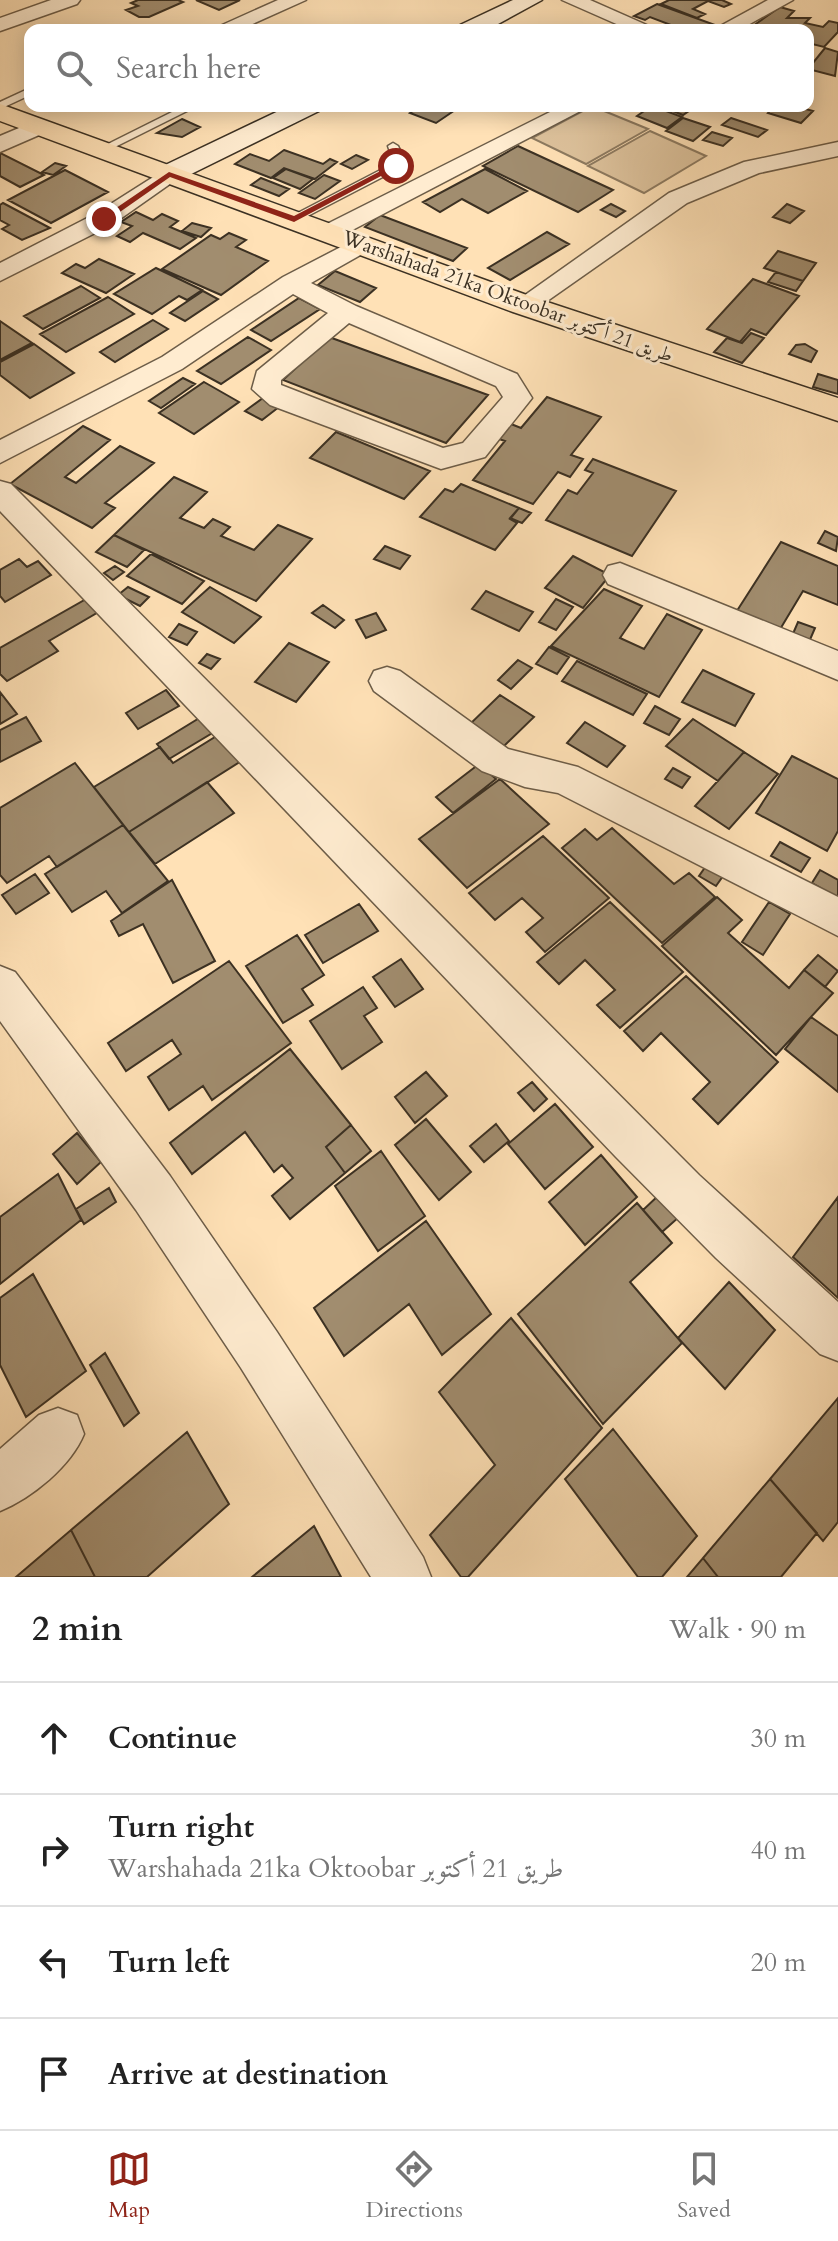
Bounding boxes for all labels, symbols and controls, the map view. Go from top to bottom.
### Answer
search box [24,24,814,112]
icon: search [52,46,96,90]
text: Search here [116,48,261,89]
route start [378,148,414,184]
route end [86,201,122,237]
street label: Warshahada 21ka Oktoobar طريق 21 أكتوبر [338,223,677,369]
text: 2 min [32,1606,123,1652]
text: Walk · 90 m [669,1612,806,1647]
icon: ahead [32,1716,76,1760]
text: Continue [108,1718,237,1759]
text: 30 m [750,1721,806,1756]
text: Turn right [108,1807,254,1848]
icon: right [32,1828,76,1872]
text: 40 m [750,1833,806,1868]
text: Warshahada 21ka Oktoobar طريق 21 أكتوبر [108,1851,564,1886]
icon: left [32,1940,76,1984]
text: Turn left [108,1942,230,1983]
text: 20 m [750,1945,806,1980]
icon: arrive [32,2052,76,2096]
text: Arrive at destination [108,2054,388,2095]
tab: Map [107,2147,151,2225]
tab: Directions [366,2147,463,2225]
tab: Saved [677,2147,731,2225]

